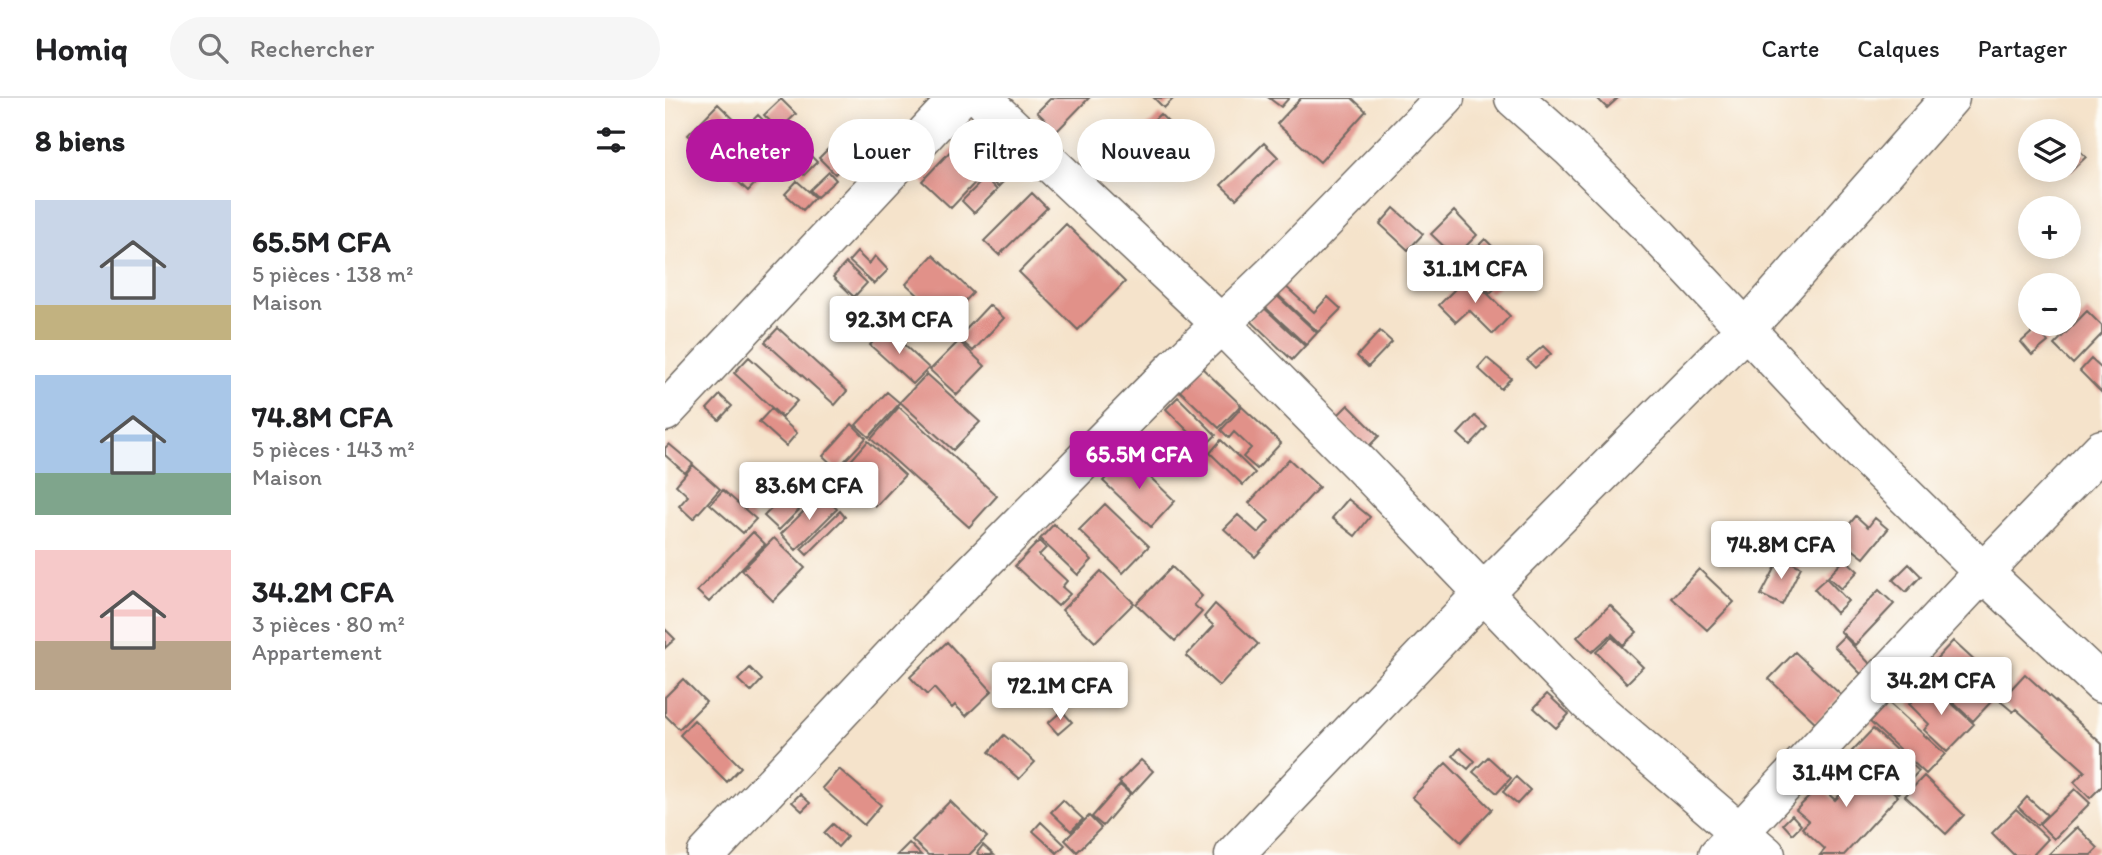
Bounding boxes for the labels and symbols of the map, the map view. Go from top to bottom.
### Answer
pin: 31.1M CFA [1395,246,1555,305]
pin: 92.3M CFA [819,296,979,356]
pin: 65.5M CFA [1059,432,1219,491]
pin: 83.6M CFA [729,462,889,522]
pin: 74.8M CFA [1701,522,1861,581]
pin: 34.2M CFA [1861,658,2021,717]
pin: 72.1M CFA [980,662,1140,722]
pin: 31.4M CFA [1766,750,1926,809]

